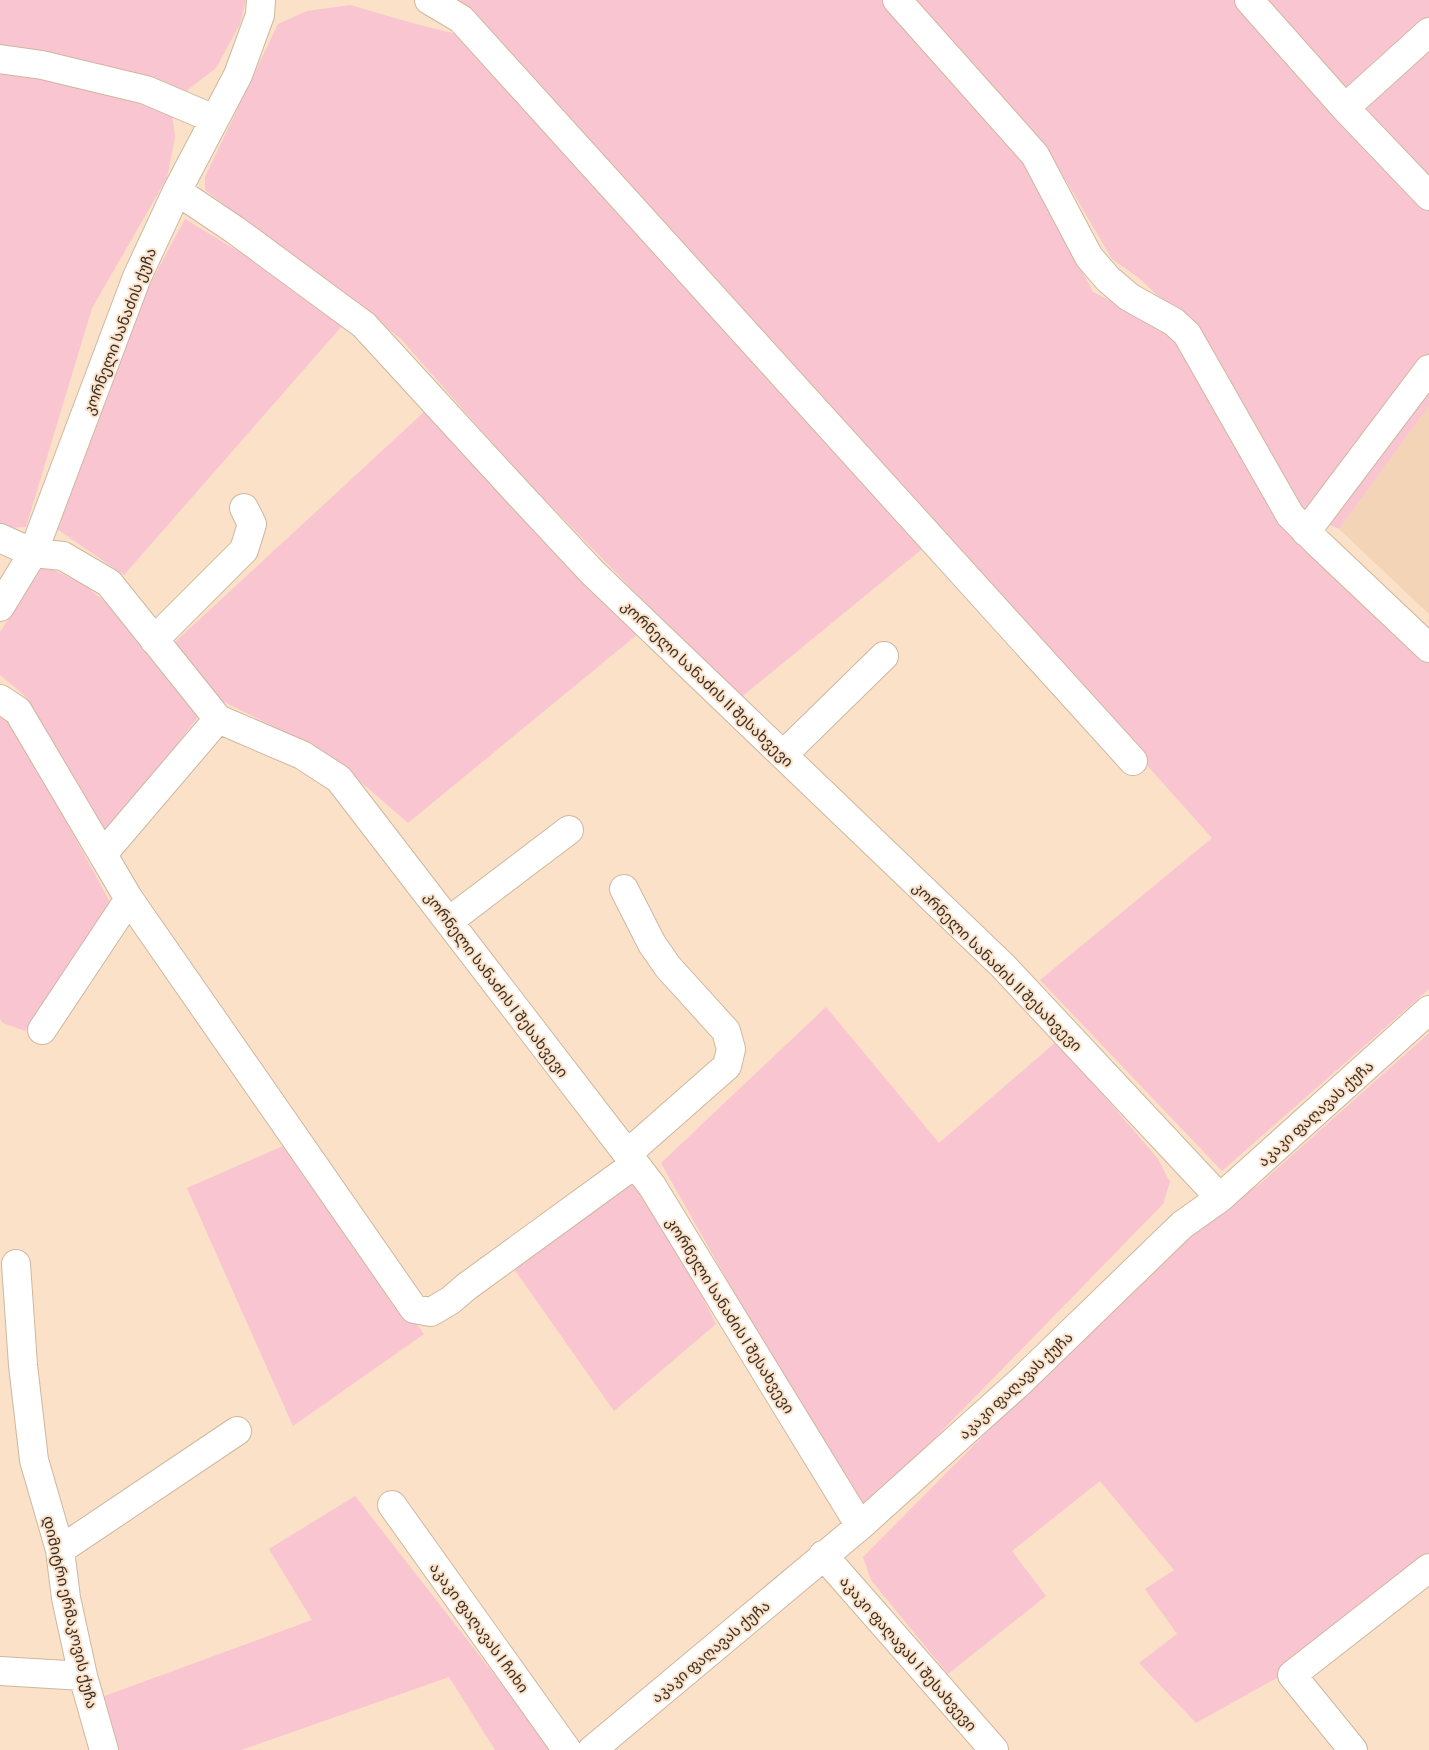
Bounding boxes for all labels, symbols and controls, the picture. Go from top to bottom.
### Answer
street label: კორნელი სანაძის ქუჩა [79,245,160,417]
street label: კორნელი სანაძის II შესახვევი [618,596,798,771]
street label: კორნელი სანაძის II შესახვევი [909,878,1086,1055]
street label: კორნელი სანაძის I შესახვევი [420,888,573,1081]
street label: აკაკი ფაღავას ქუჩა [1253,1056,1377,1170]
street label: კორნელი სანაძის I შესახვევი [662,1214,799,1417]
street label: აკაკი ფაღავას ქუჩა [954,1327,1076,1443]
street label: დიმიტრი ერმაკოვის ქუჩა [39,1514,102,1710]
street label: აკაკი ფაღავას I ჩიხი [426,1558,533,1696]
street label: აკაკი ფაღავას I შესახვევი [836,1572,981,1735]
street label: აკაკი ფაღავას ქუჩა [647,1596,774,1707]

